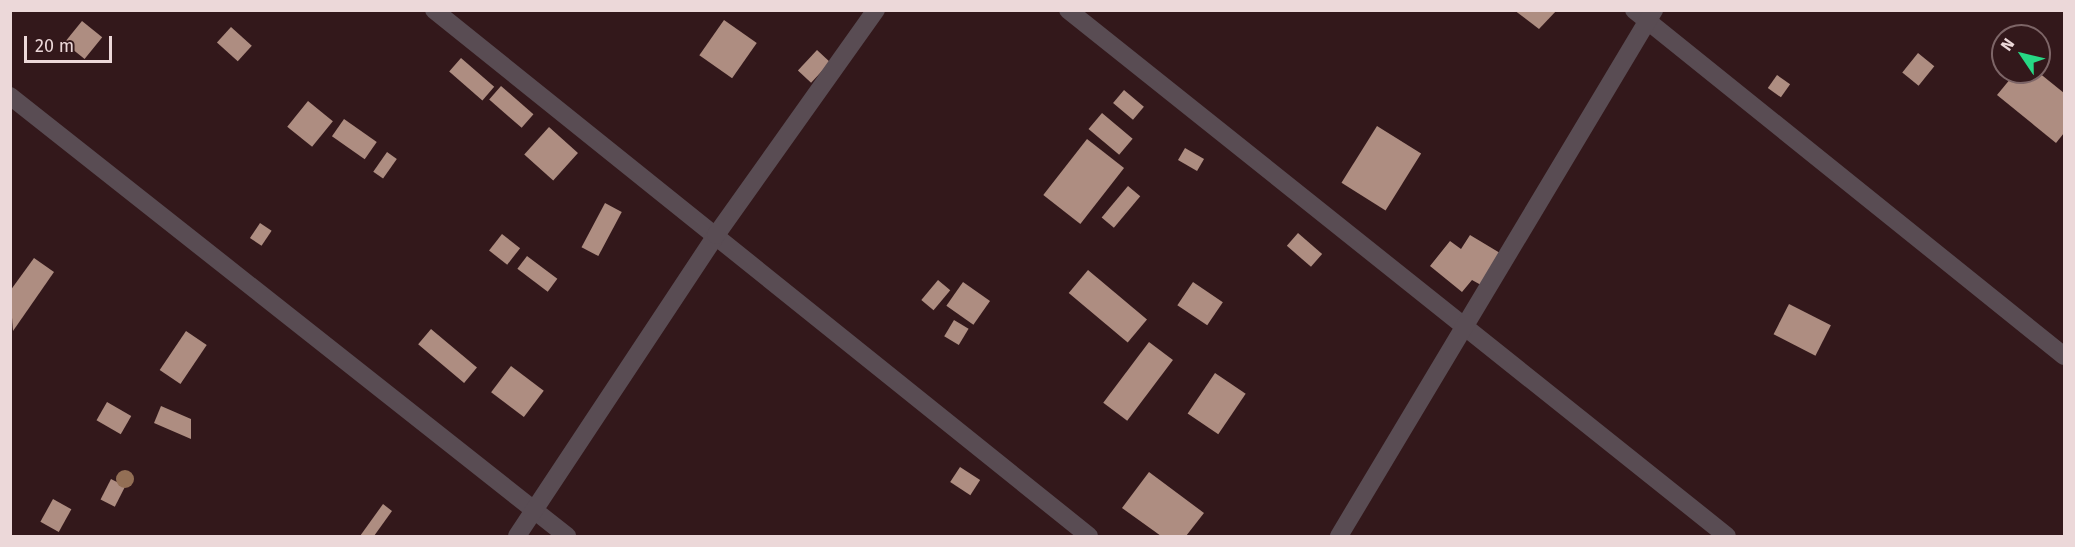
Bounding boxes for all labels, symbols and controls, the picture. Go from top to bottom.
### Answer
scale bar [27,24,116,62]
north arrow [1991,24,2051,84]
text: 20 m [35,35,74,57]
text: N [1997,35,2018,54]

